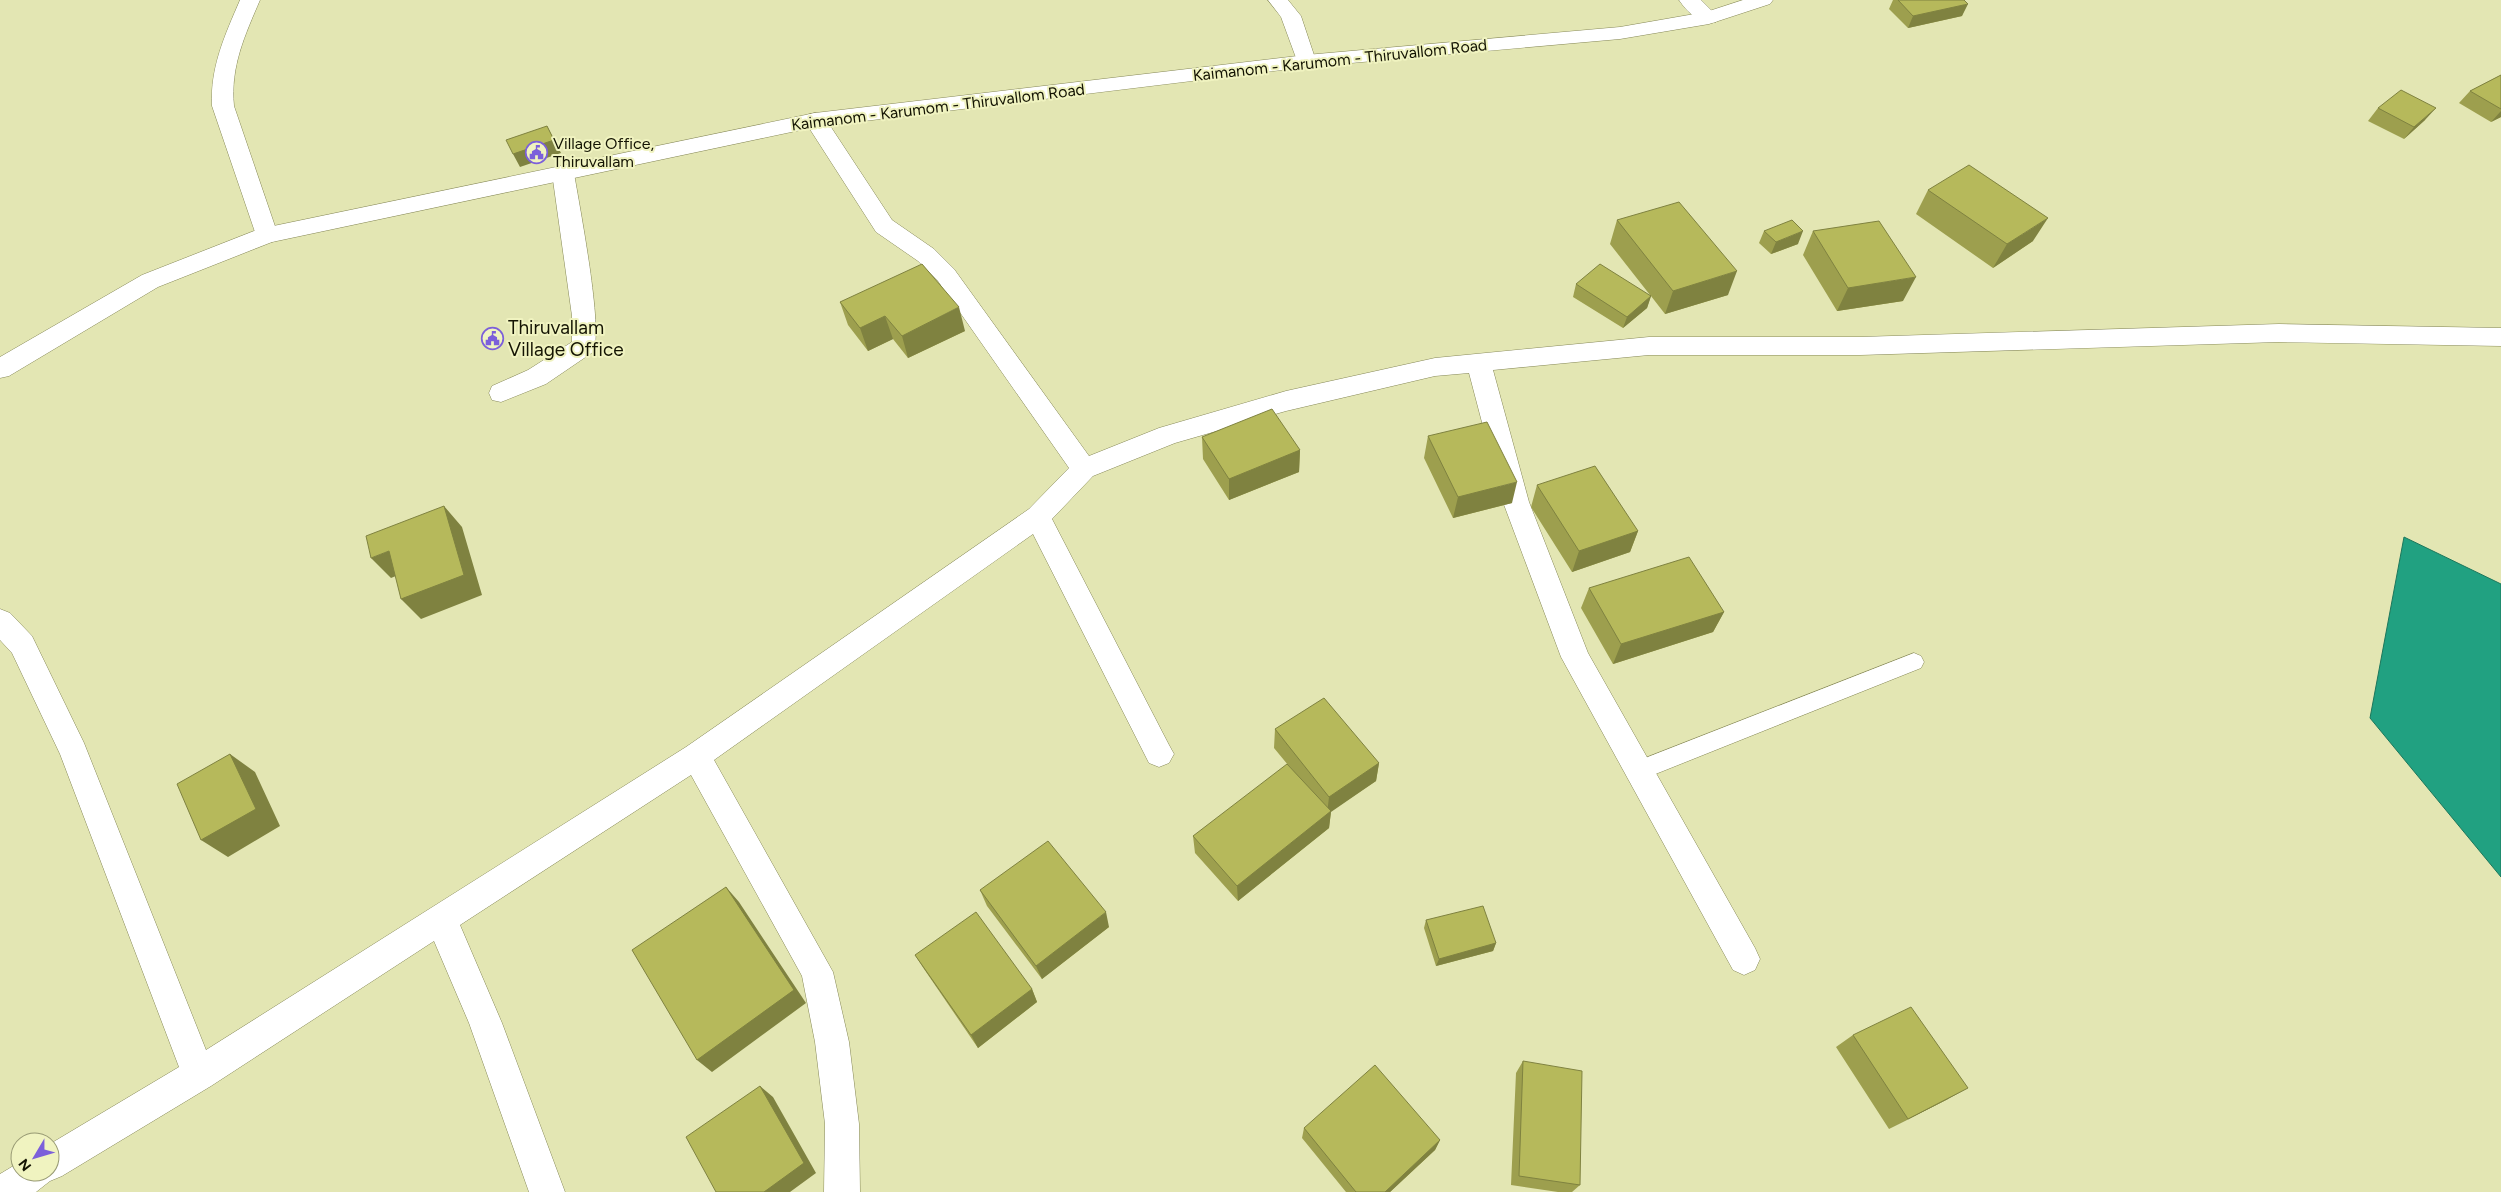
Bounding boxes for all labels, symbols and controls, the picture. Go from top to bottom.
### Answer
street label: Kaimanom - Karumom - Thiruvallom Road [1192,35,1488,85]
street label: Kaimanom - Karumom - Thiruvallom Road [790,80,1086,134]
place label: Village Office, Thiruvallam [553,134,654,171]
public building icon: Village Office, Thiruvallam [525,140,549,164]
place label: Thiruvallam Village Office [508,316,624,361]
public building icon: Thiruvallam Village Office [480,326,504,350]
north arrow [10,1132,60,1182]
text: N [15,1155,35,1174]

